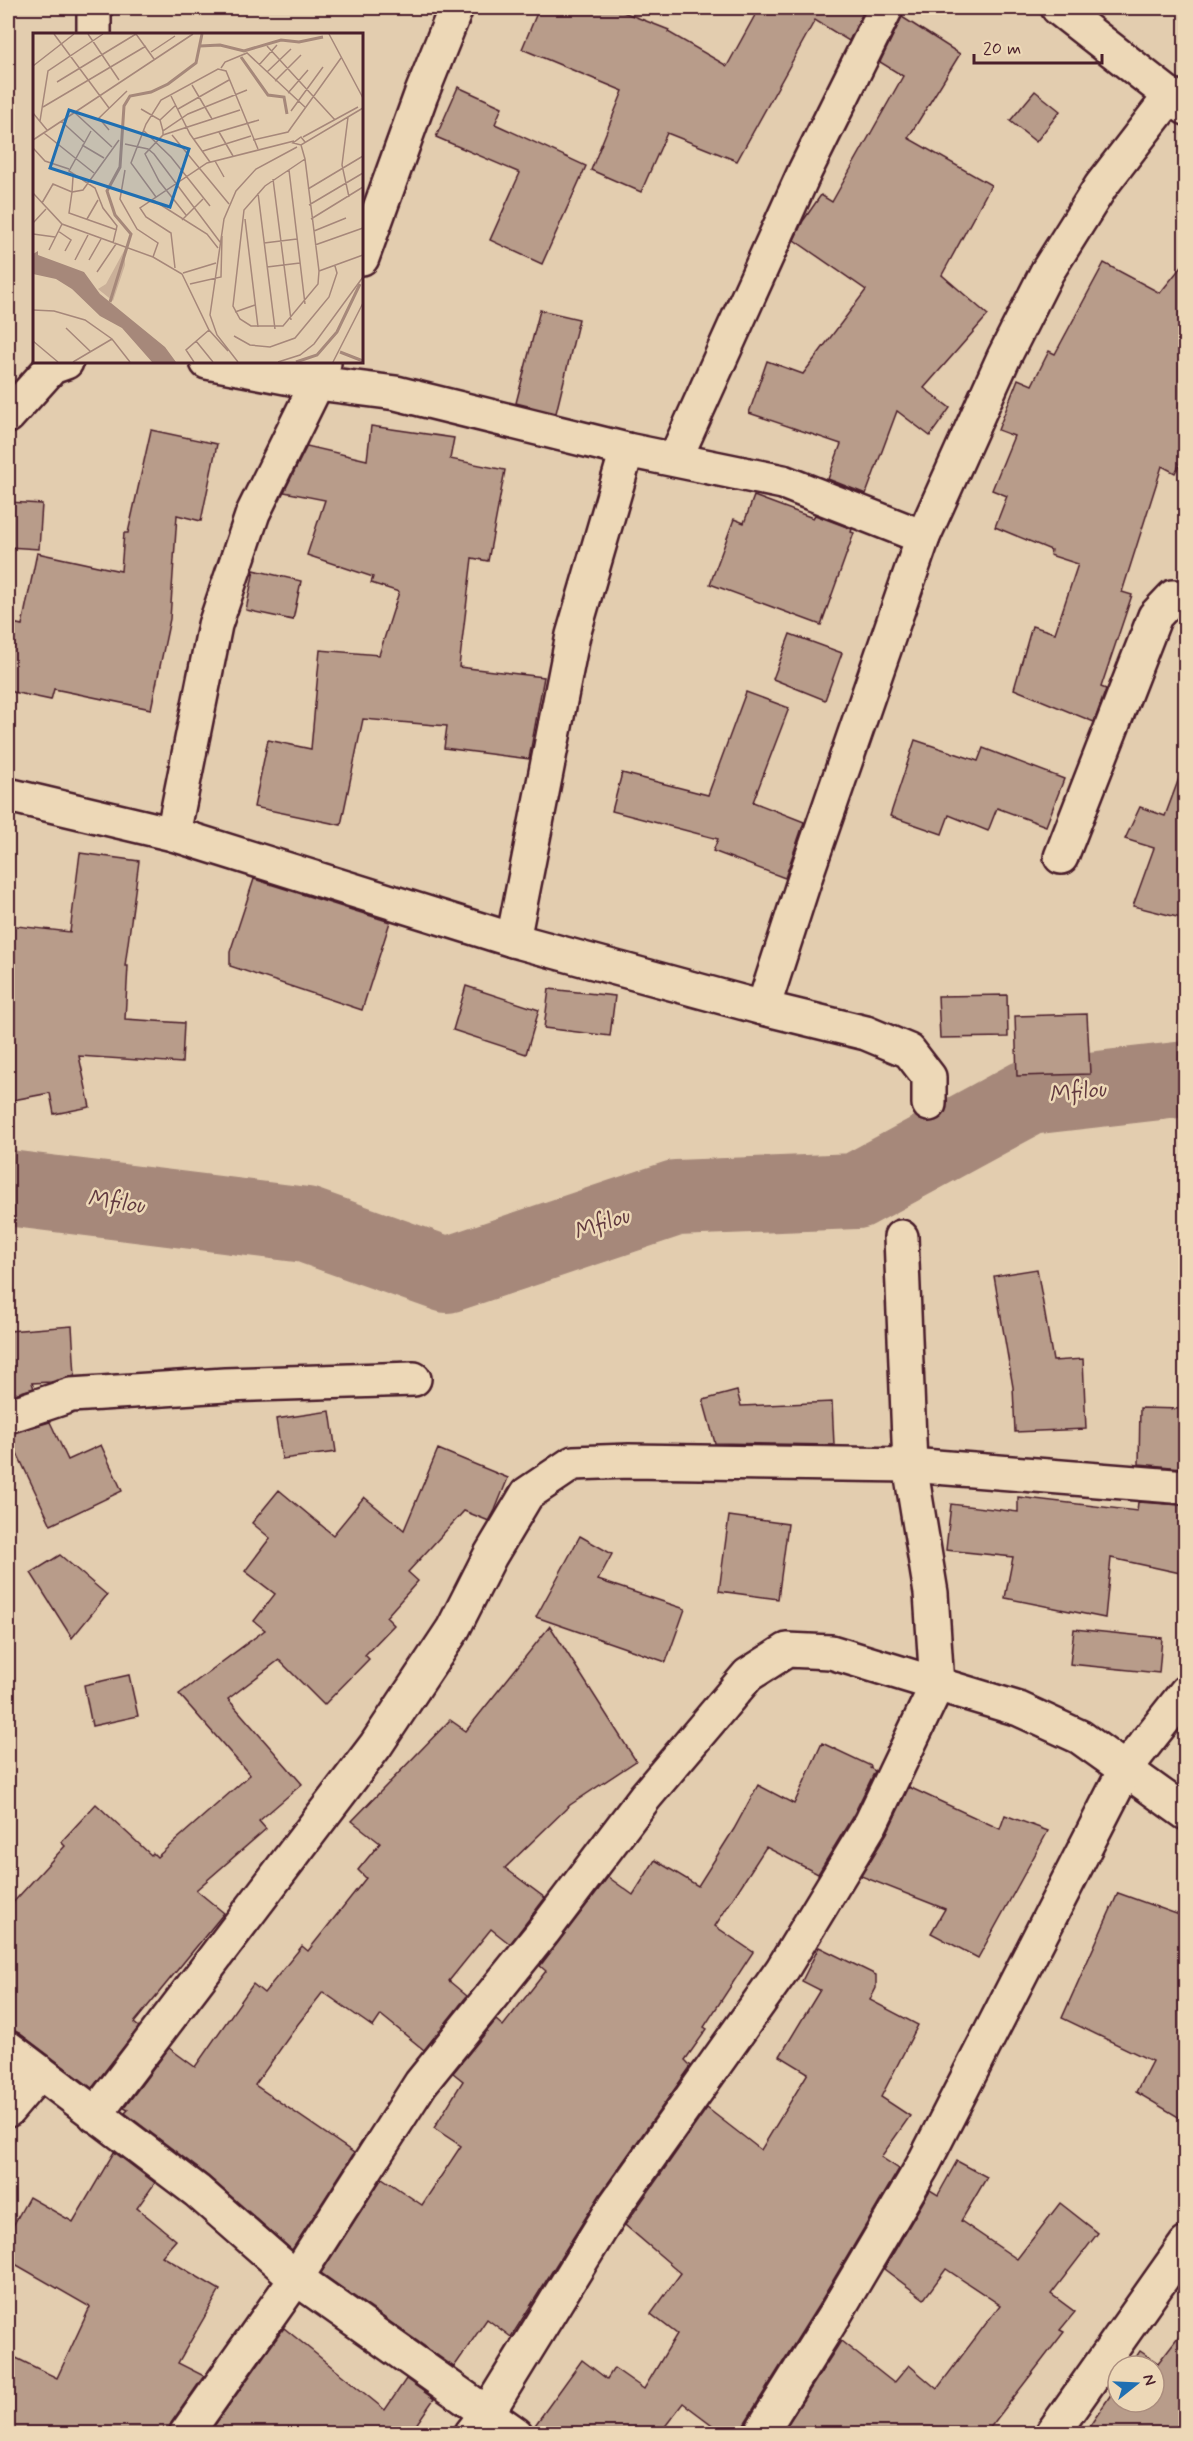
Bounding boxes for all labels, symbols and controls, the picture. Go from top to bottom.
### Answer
scale bar [974,27,1102,65]
inset map [33,33,363,363]
text: 20 m [983,37,1021,61]
water label: Mfilou [1047,1073,1109,1111]
water label: Mfilou [85,1184,148,1222]
water label: Mfilou [569,1200,635,1248]
north arrow [1106,2354,1166,2414]
text: N [1137,2372,1160,2388]

